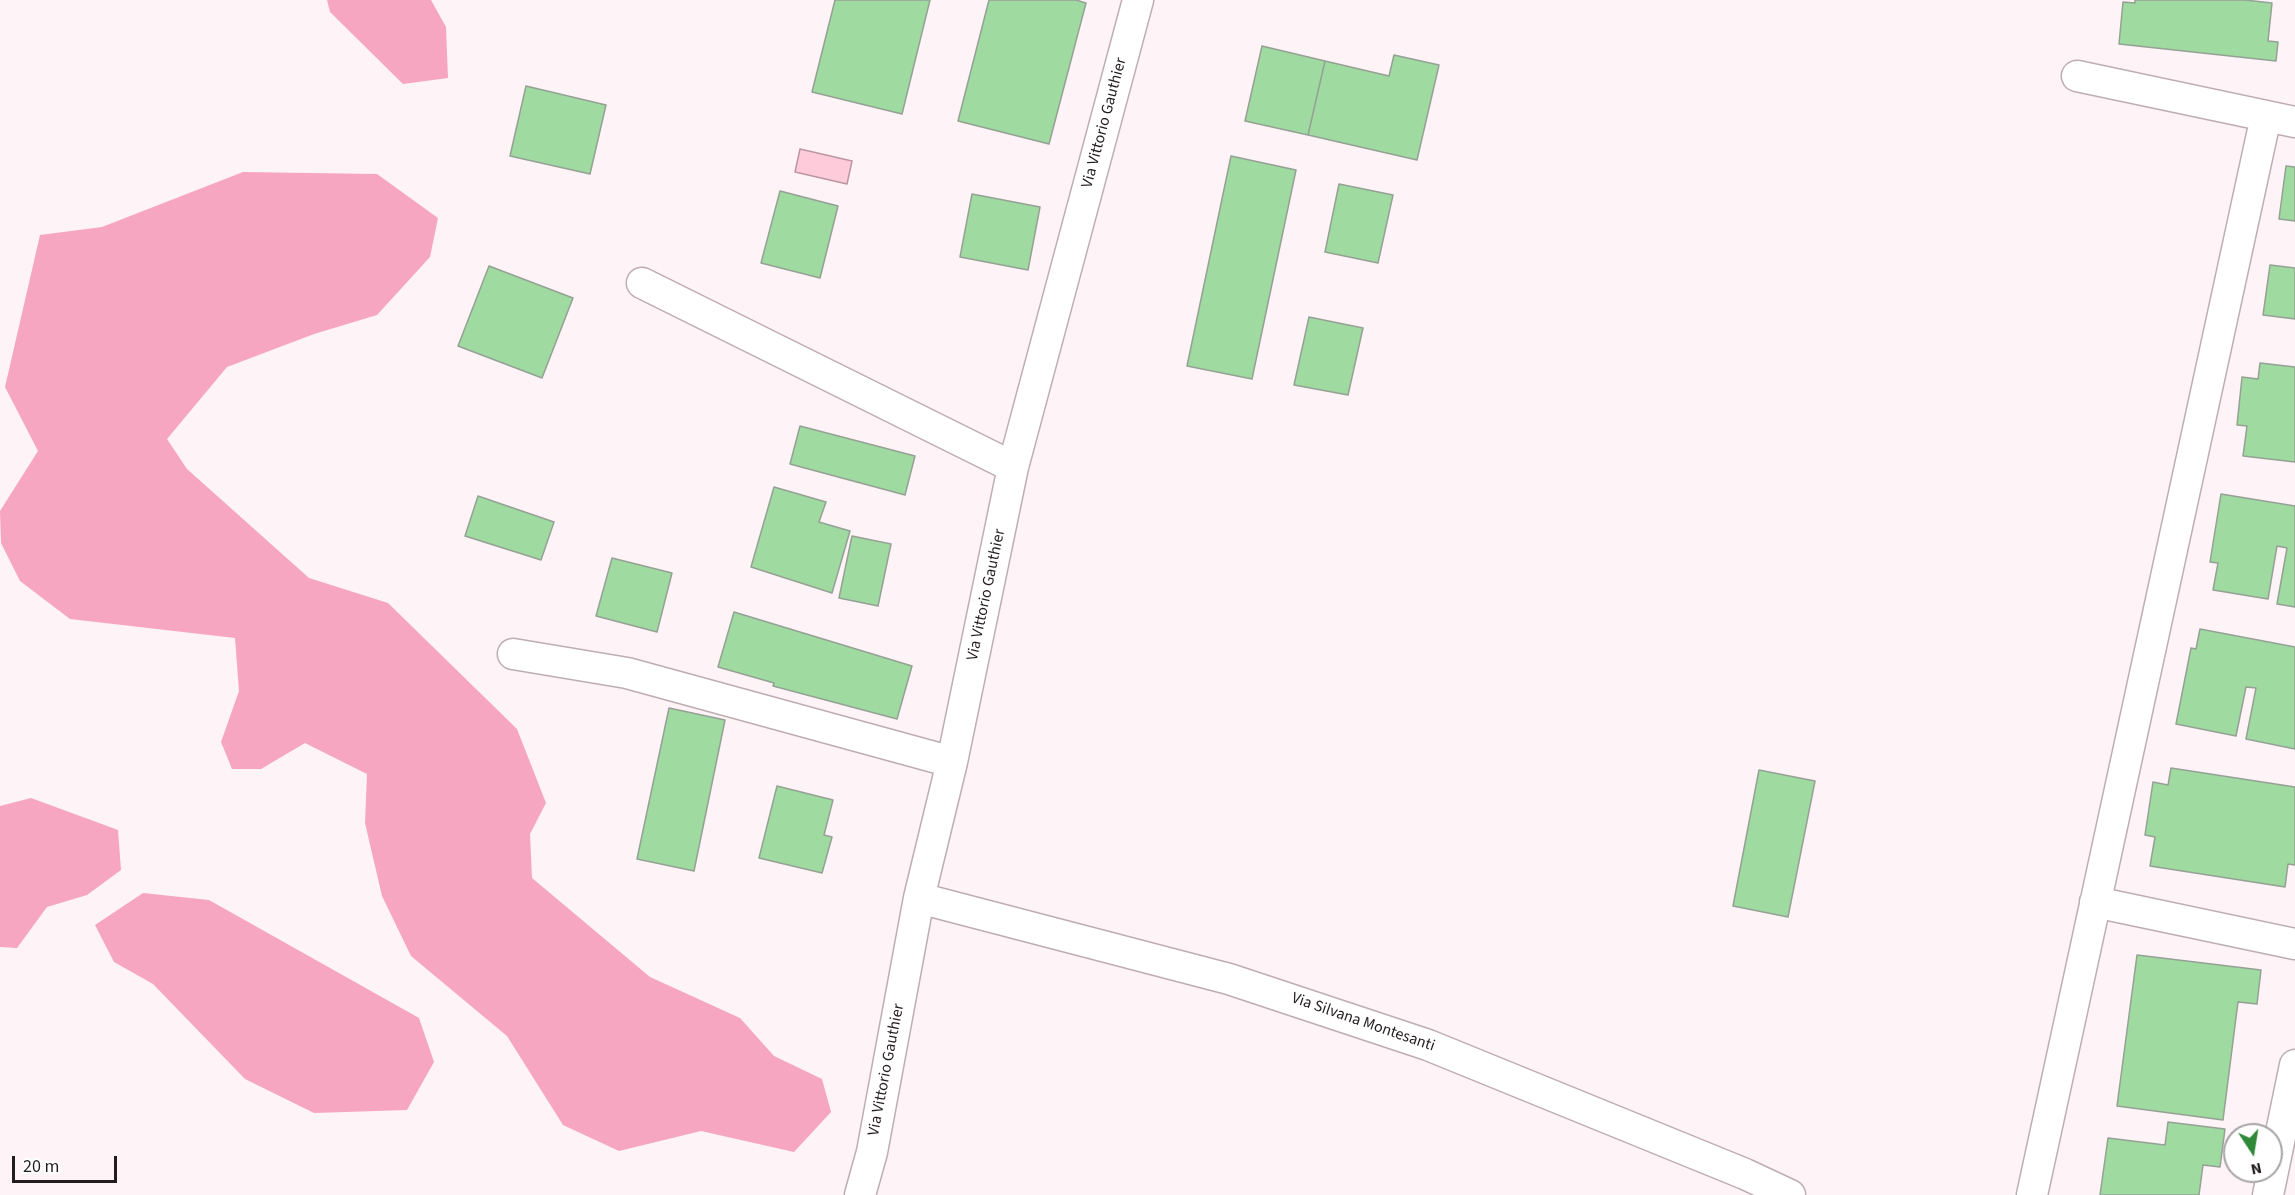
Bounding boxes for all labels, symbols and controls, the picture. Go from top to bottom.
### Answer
street label: Via Vittorio Gauthier [1078,56,1132,190]
street label: Via Vittorio Gauthier [964,527,1010,663]
street label: Via Silvana Montesanti [1289,989,1437,1057]
street label: Via Vittorio Gauthier [865,1002,909,1138]
north arrow [2223,1123,2283,1183]
scale bar [15,1144,120,1182]
text: 20 m [23,1154,59,1179]
text: N [2249,1157,2264,1181]

